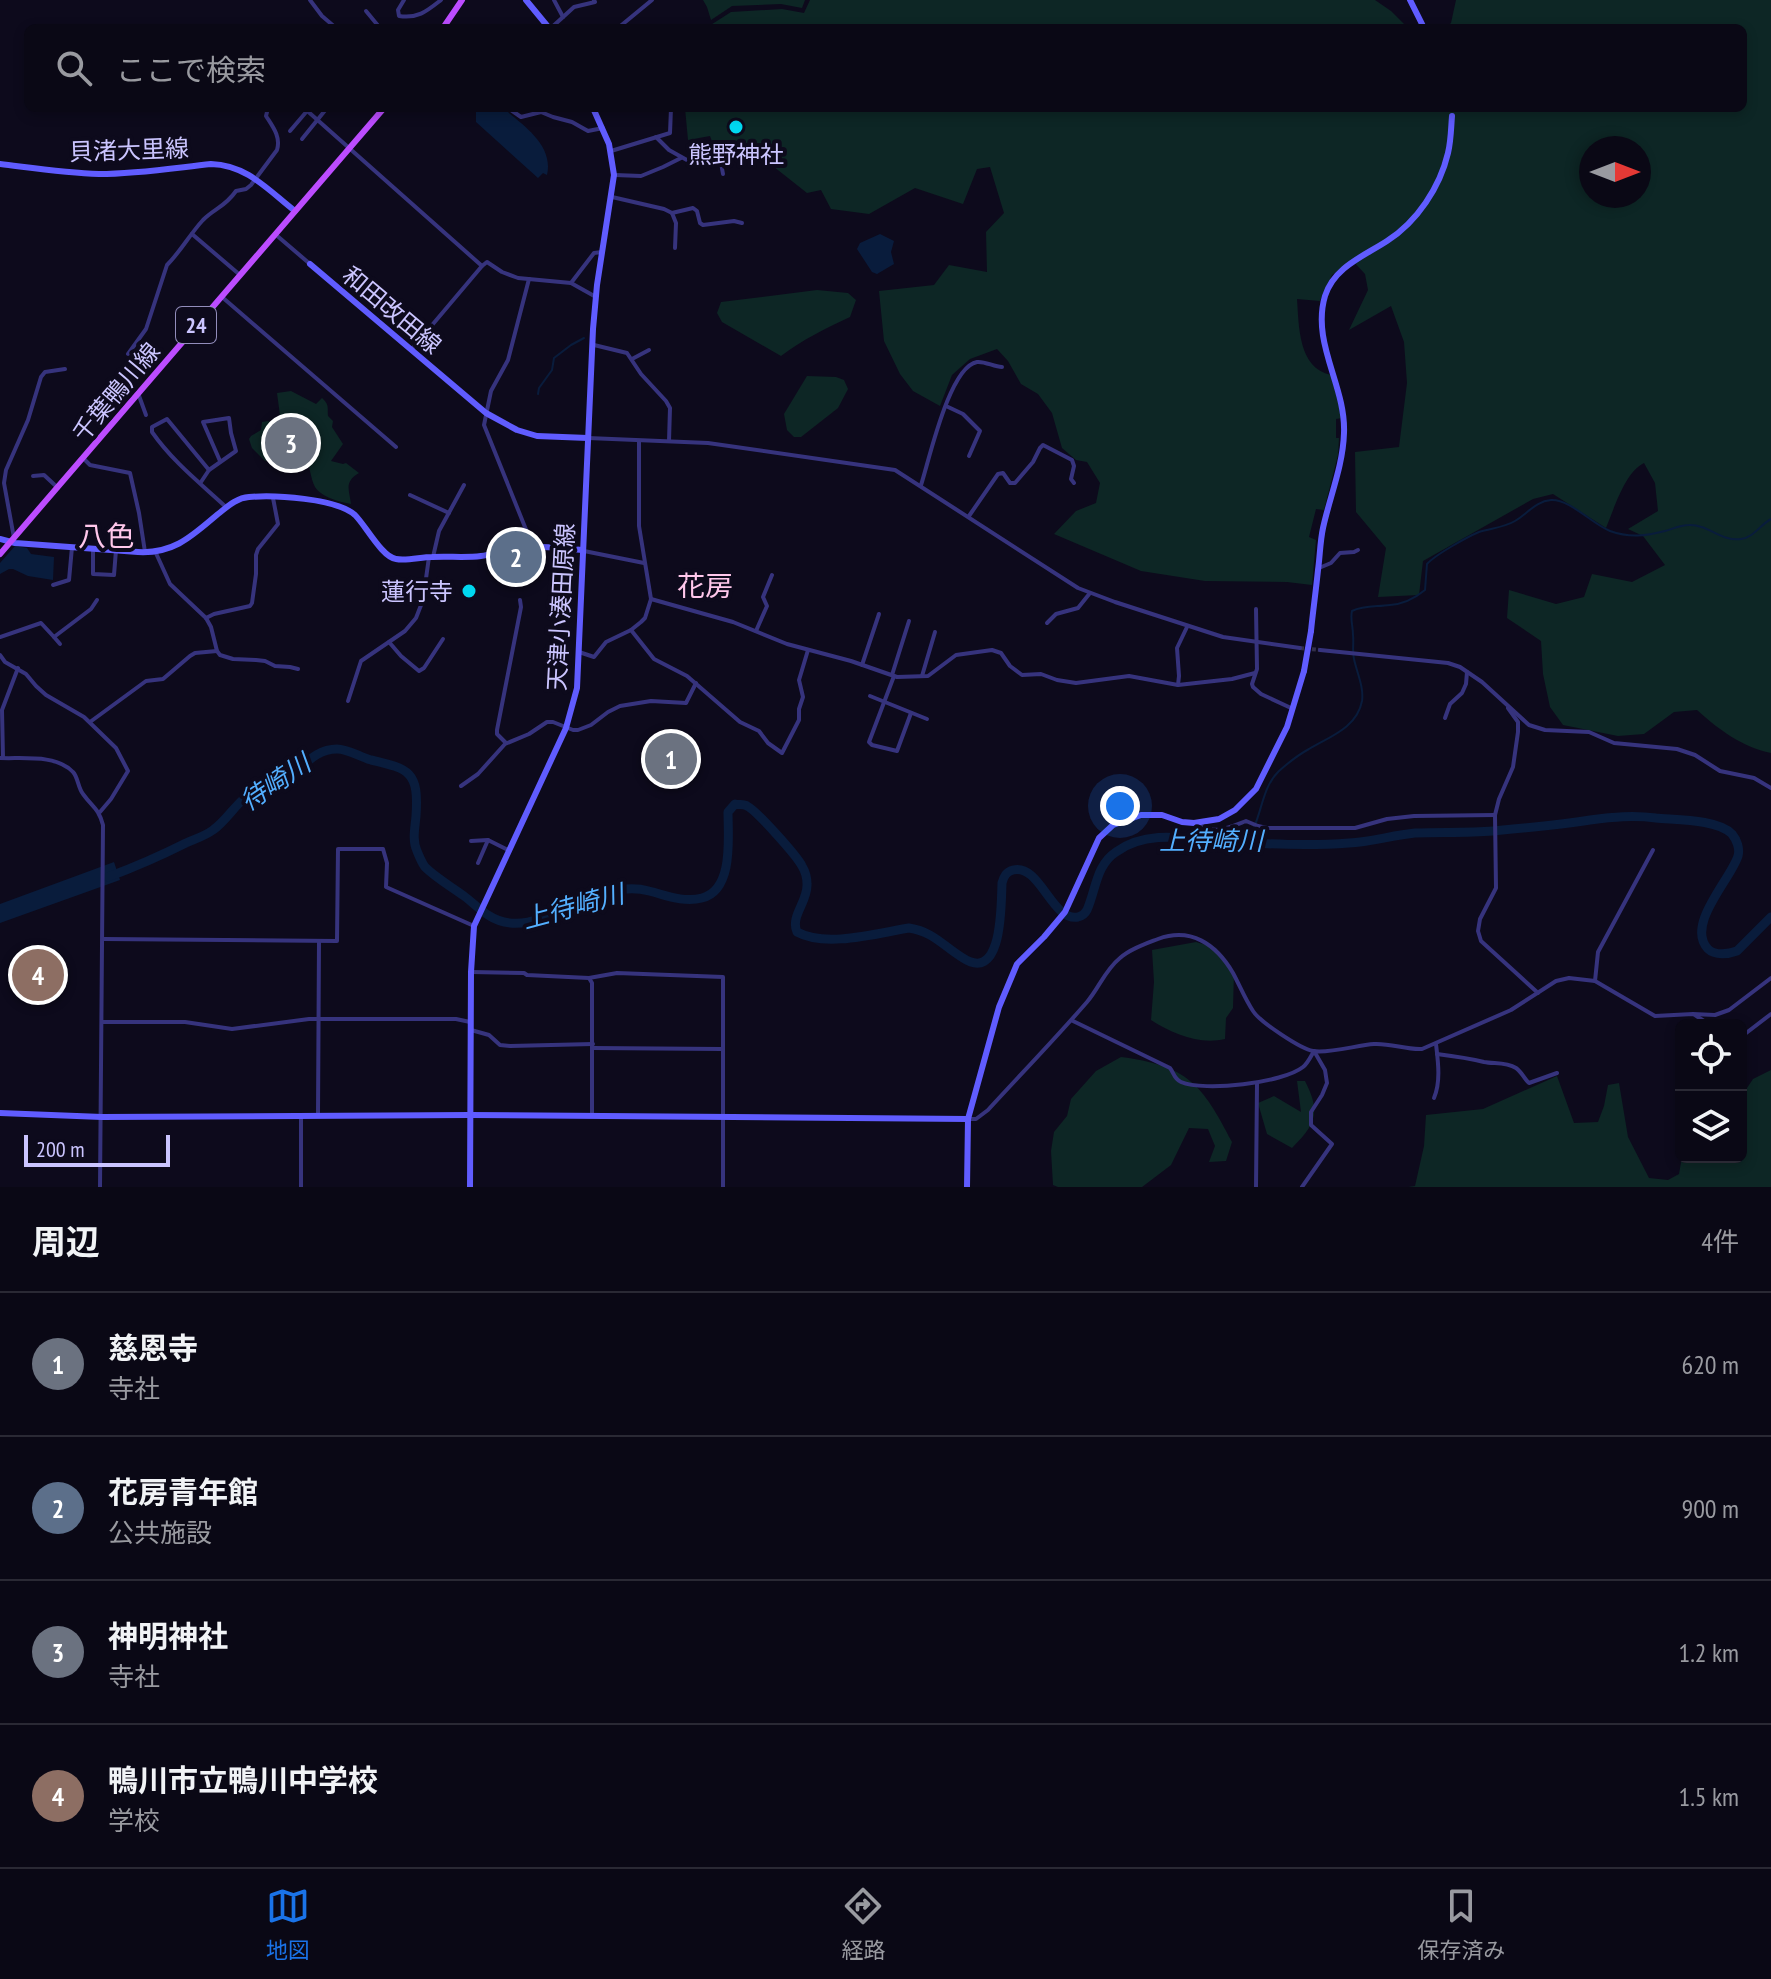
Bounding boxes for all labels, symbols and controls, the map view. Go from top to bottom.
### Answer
search box [24,24,1747,112]
icon: search [52,46,96,90]
text: ここで検索 [116,50,266,89]
marker: 熊野神社 [727,118,745,136]
street label: 貝渚大里線 [68,132,190,168]
north arrow [1579,136,1651,208]
place label: 熊野神社 [688,139,784,170]
street label: 和田改田線 [336,260,448,360]
road number: 24 [176,307,216,343]
street label: 千葉鴨川線 [66,336,166,448]
pin: 3 [265,413,317,473]
district label: 八色 [78,517,134,554]
street label: 天津小湊田原線 [541,522,581,692]
pin: 2 [490,527,542,587]
district label: 花房 [677,567,733,604]
place label: 蓮行寺 [381,576,453,607]
marker: 蓮行寺 [460,582,478,600]
pin: 1 [645,729,697,789]
water label: 待崎川 [233,745,319,817]
your location [1100,786,1140,826]
water label: 上待崎川 [1159,824,1266,857]
water label: 上待崎川 [518,876,630,935]
pin: 4 [12,945,64,1005]
map controls [1675,1019,1747,1163]
button: locate [1675,1019,1747,1091]
button: layers [1675,1091,1747,1163]
scale bar [24,1131,170,1167]
text: 200 m [36,1135,85,1163]
text: 周辺 [32,1219,100,1263]
text: 4件 [1701,1225,1739,1258]
text: 慈恩寺 [108,1328,198,1367]
text: 1 [52,1348,64,1381]
text: 620 m [1681,1348,1739,1381]
text: 寺社 [108,1372,160,1405]
text: 花房青年館 [108,1472,258,1511]
text: 2 [52,1492,64,1525]
text: 900 m [1681,1492,1739,1525]
text: 公共施設 [108,1516,212,1549]
text: 神明神社 [108,1616,228,1655]
text: 3 [52,1636,64,1669]
text: 1.2 km [1678,1636,1739,1669]
text: 寺社 [108,1660,160,1693]
text: 鴨川市立鴨川中学校 [108,1760,378,1799]
text: 4 [52,1780,64,1813]
text: 1.5 km [1678,1780,1739,1813]
text: 学校 [108,1804,160,1837]
tab: 地図 [266,1884,310,1964]
tab: 経路 [841,1884,885,1964]
tab: 保存済み [1417,1884,1505,1964]

